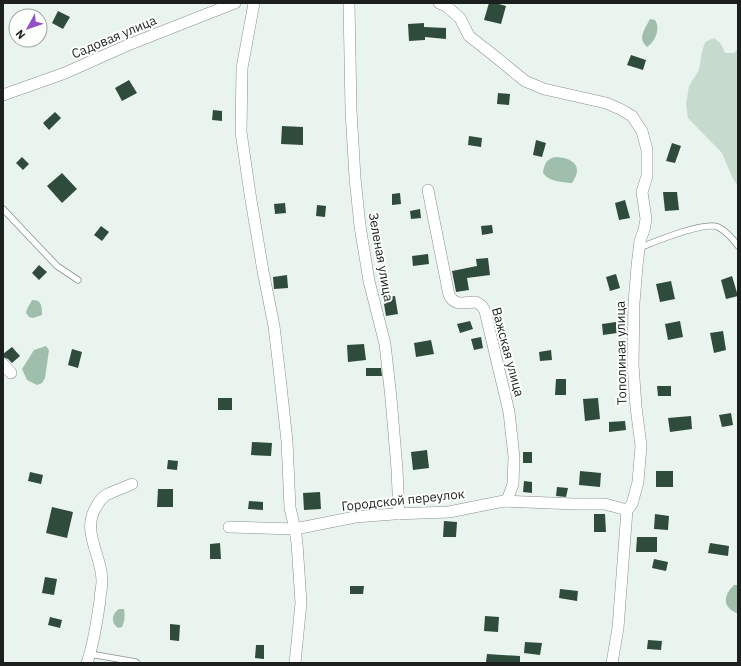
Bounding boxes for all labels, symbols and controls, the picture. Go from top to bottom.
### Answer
north arrow [8,8,48,48]
street label: Садовая улица [69,11,159,63]
text: N [12,27,28,42]
street label: Зеленая улица [365,211,397,303]
street label: Тополиная улица [612,301,630,405]
street label: Важская улица [488,305,528,399]
street label: Городской переулок [341,485,465,515]

